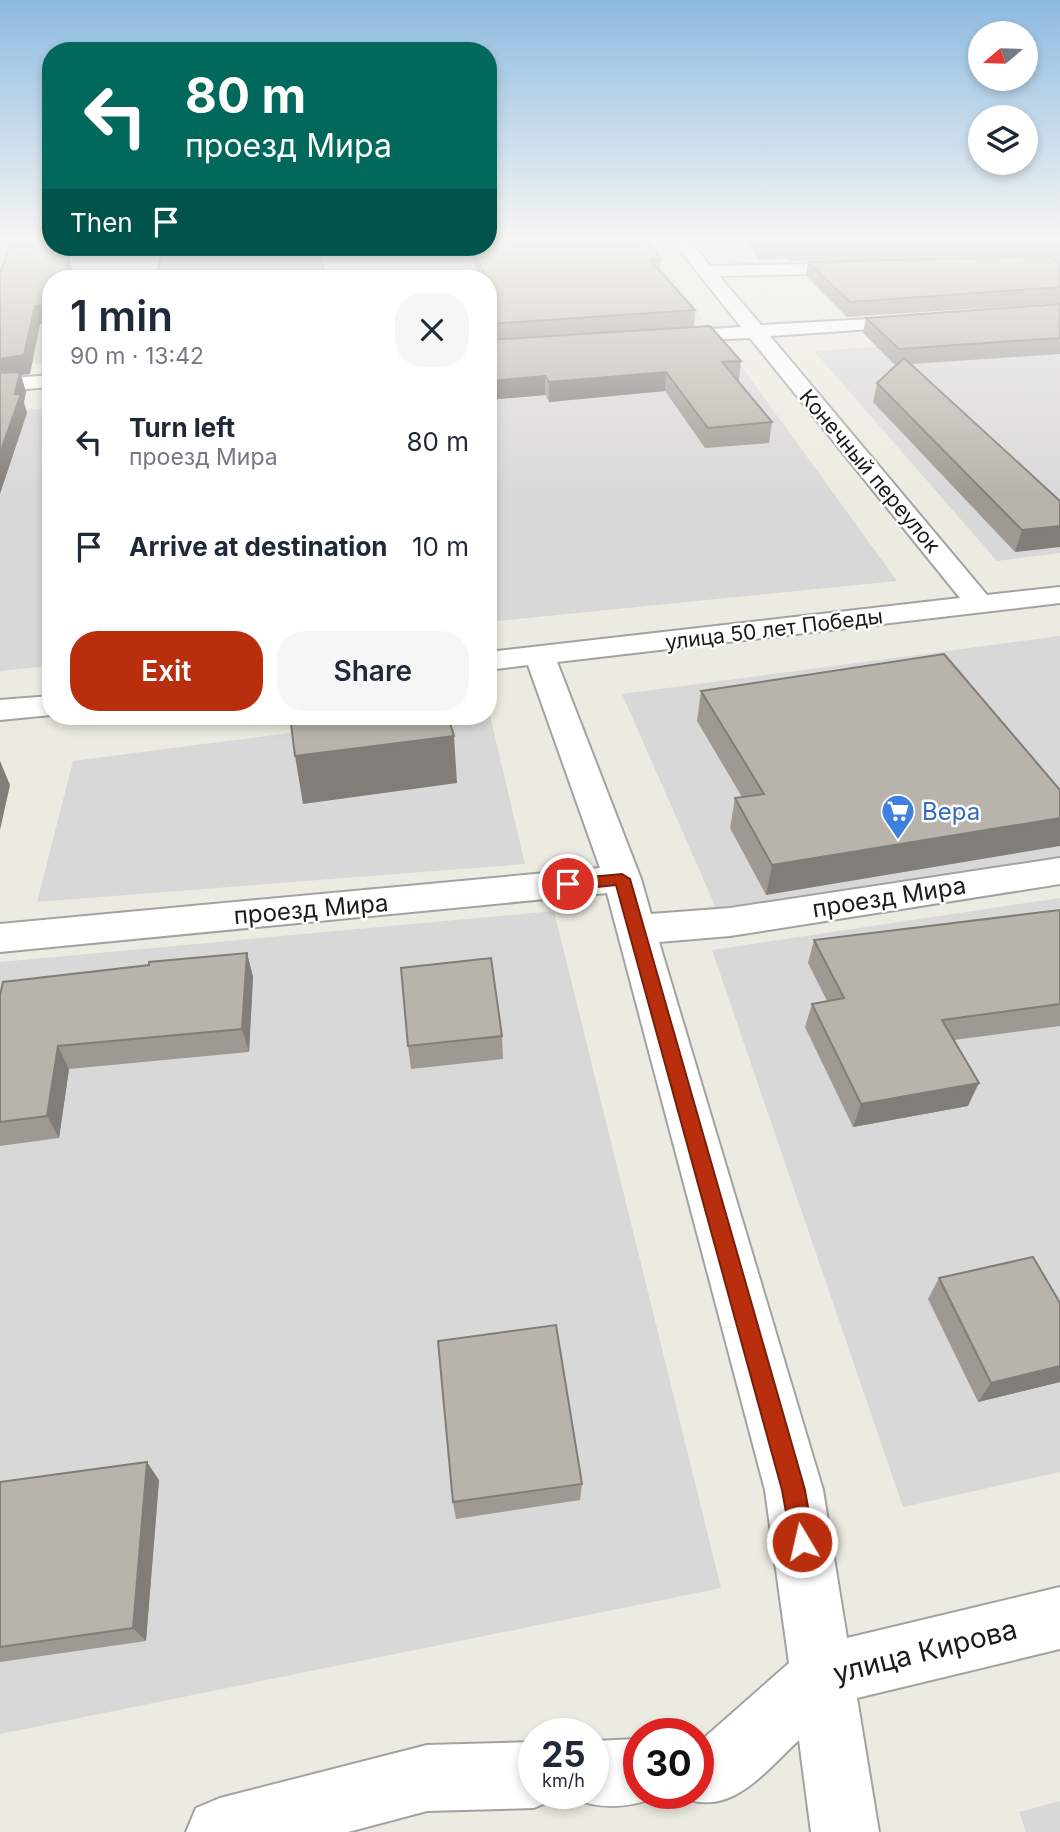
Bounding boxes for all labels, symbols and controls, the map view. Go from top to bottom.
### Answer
north arrow [968,21,1038,91]
map controls [968,21,1038,175]
text: 80 m [185,66,306,125]
icon: left [70,70,161,161]
button: layers [968,105,1038,175]
text: проезд Мира [185,126,392,165]
icon: arrive [147,203,185,241]
text: Then [70,207,133,238]
text: 1 min [70,290,173,341]
button: close [395,293,469,367]
text: 90 m · 13:42 [70,342,204,370]
street label: Конечный переулок [794,384,946,558]
text: Turn left [129,412,235,443]
icon: left [70,423,108,461]
text: 80 m [406,426,469,457]
text: проезд Мира [129,443,278,471]
icon: arrive [70,528,108,566]
text: Arrive at destination [129,531,388,562]
text: 10 m [412,531,469,562]
street label: улица 50 лет Победы [664,603,884,655]
button: Exit [70,631,263,711]
button: Share [277,631,469,711]
supermarket icon: Вера [879,792,917,841]
place label: Вера [922,797,980,826]
pin [538,854,598,914]
icon: arrive [549,865,587,903]
street label: проезд Мира [810,871,968,923]
street label: проезд Мира [232,888,390,930]
position arrow [765,1505,839,1579]
street label: улица Кирова [830,1612,1020,1690]
speed limit sign: 30 [623,1718,714,1809]
text: 25 [541,1733,586,1775]
text: km/h [542,1770,585,1791]

